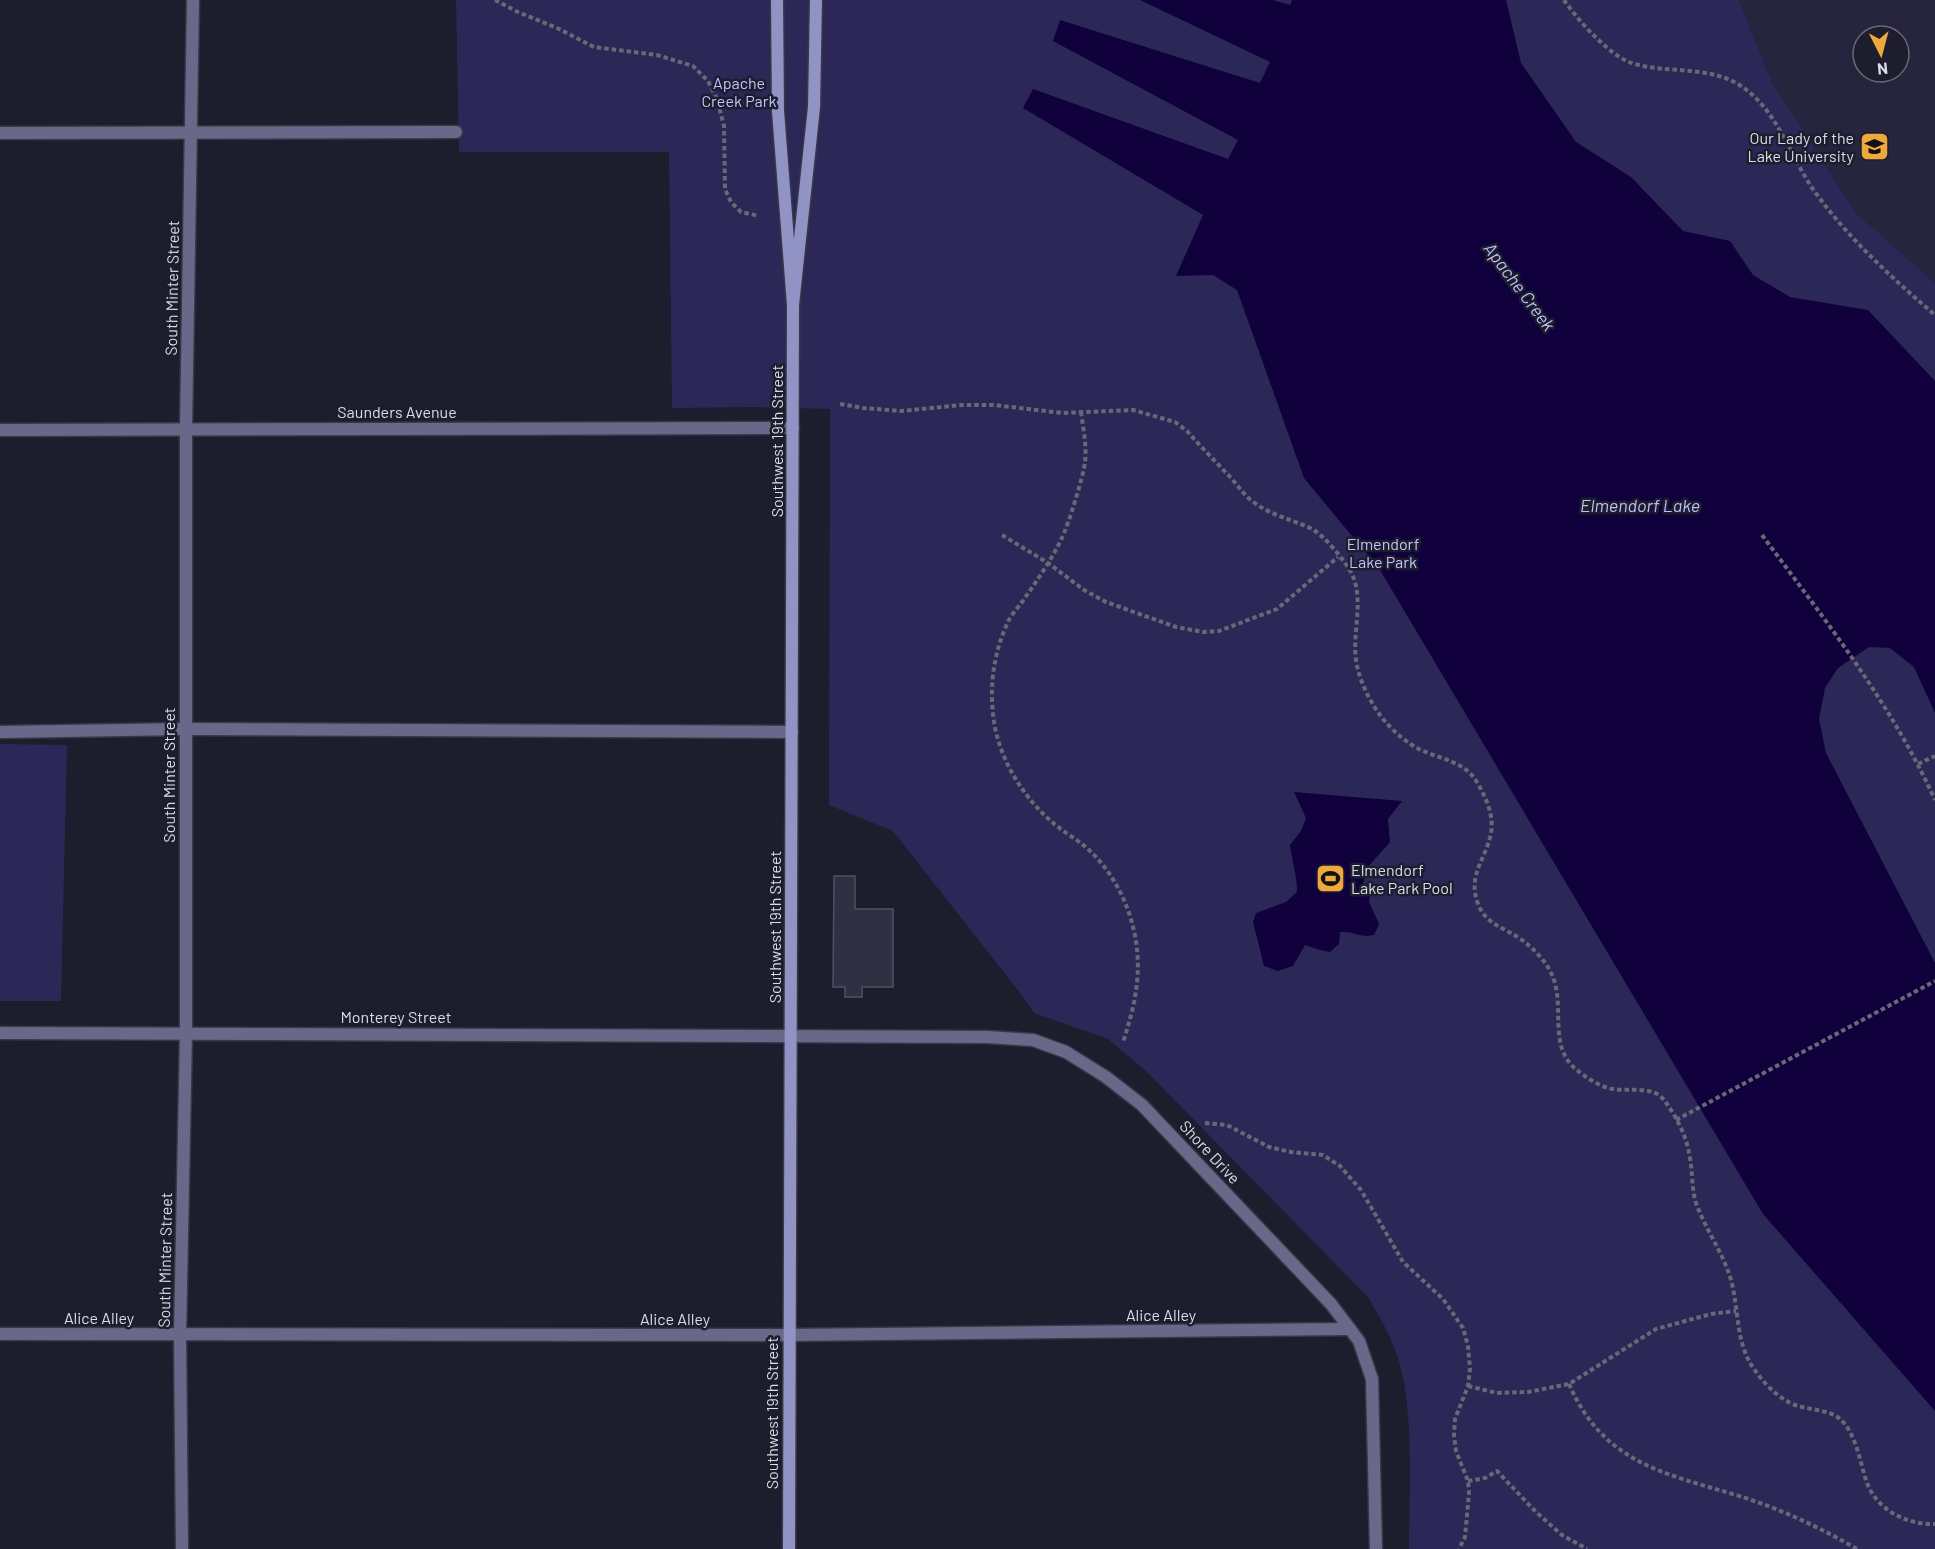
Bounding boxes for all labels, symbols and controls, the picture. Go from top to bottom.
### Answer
north arrow [1851,24,1911,84]
text: N [1876,59,1889,79]
park label: Apache Creek Park [701,73,777,110]
place label: Our Lady of the Lake University [1748,128,1855,165]
school or university icon: Our Lady of the Lake University [1859,131,1891,163]
street label: South Minter Street [161,220,182,356]
water label: Apache Creek [1479,238,1560,335]
street label: Southwest 19th Street [767,365,786,517]
street label: Saunders Avenue [337,402,457,421]
water label: Elmendorf Lake [1580,494,1700,516]
park label: Elmendorf Lake Park [1347,534,1420,571]
street label: South Minter Street [159,707,178,843]
street label: Southwest 19th Street [765,851,784,1003]
place label: Elmendorf Lake Park Pool [1351,860,1453,897]
sports icon: Elmendorf Lake Park Pool [1314,863,1346,895]
street label: Monterey Street [340,1007,452,1026]
street label: Shore Drive [1176,1116,1244,1187]
street label: South Minter Street [154,1192,175,1328]
street label: Alice Alley [1126,1305,1197,1324]
street label: Alice Alley [64,1308,135,1327]
street label: Alice Alley [640,1309,711,1328]
street label: Southwest 19th Street [762,1337,781,1489]

